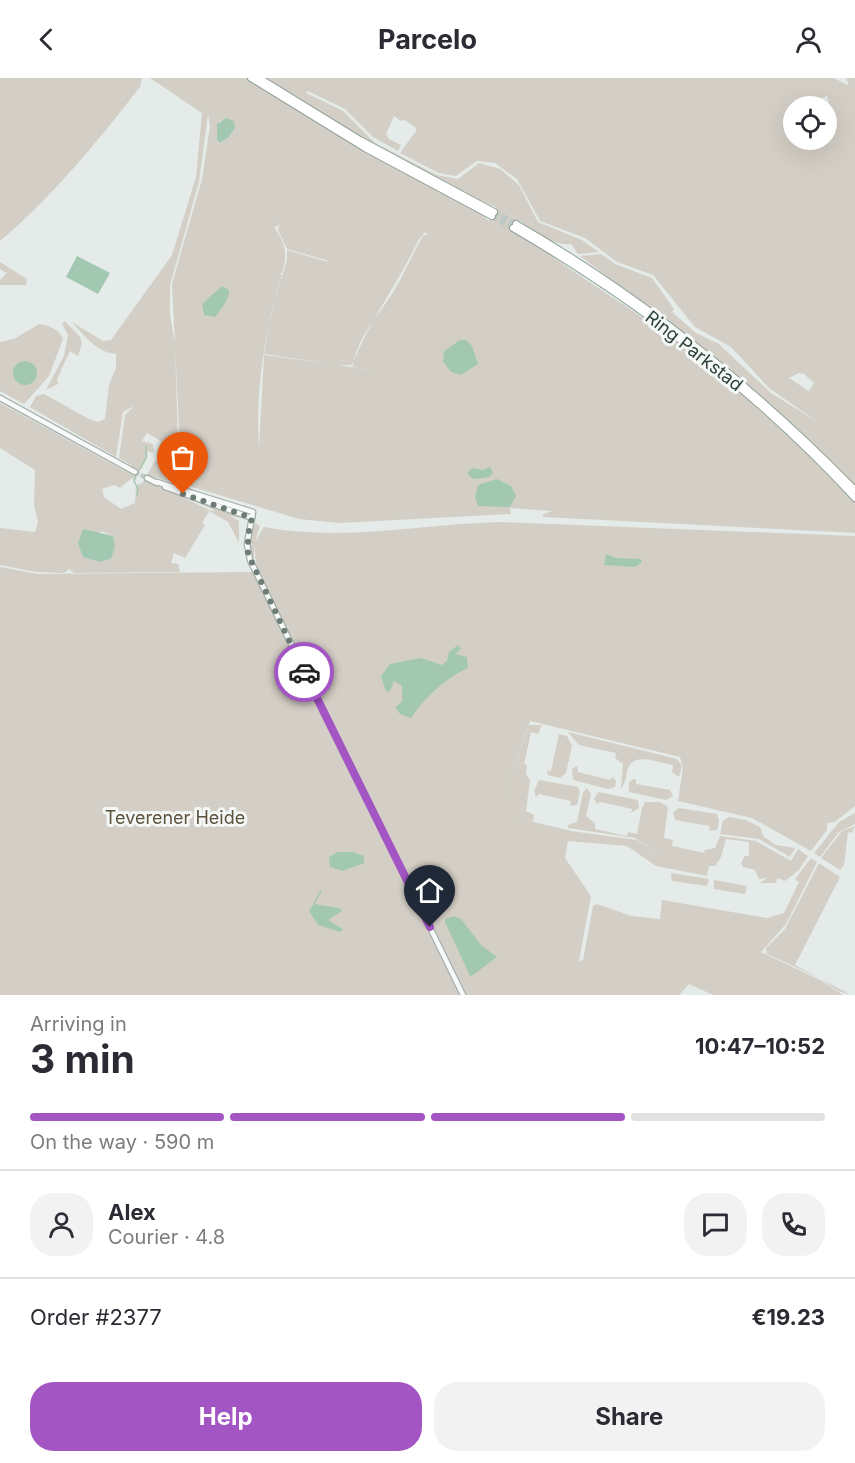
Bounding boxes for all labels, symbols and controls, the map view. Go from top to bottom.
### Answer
icon: back [30,23,63,56]
text: Parcelo [378,23,477,56]
icon: person [792,23,825,56]
map controls [783,96,837,150]
button: locate [783,96,837,150]
street label: Ring Parkstad [641,306,747,395]
pin [157,432,208,494]
icon: bag [166,441,199,474]
courier [274,642,334,702]
icon: car [288,656,321,689]
park label: Teverener Heide [105,807,245,828]
pin [404,865,455,927]
icon: home [413,874,446,907]
text: Arriving in [30,1012,127,1036]
text: 10:47–10:52 [695,1033,825,1059]
text: 3 min [30,1035,135,1082]
text: On the way · 590 m [30,1130,214,1154]
button: person [30,1193,93,1256]
button: chat [684,1193,747,1256]
button: phone [762,1193,825,1256]
text: Alex [108,1199,156,1225]
text: Courier · 4.8 [108,1225,225,1249]
text: Order #2377 [30,1304,162,1330]
text: €19.23 [751,1304,825,1330]
button: Help [30,1382,422,1451]
button: Share [434,1382,825,1451]

